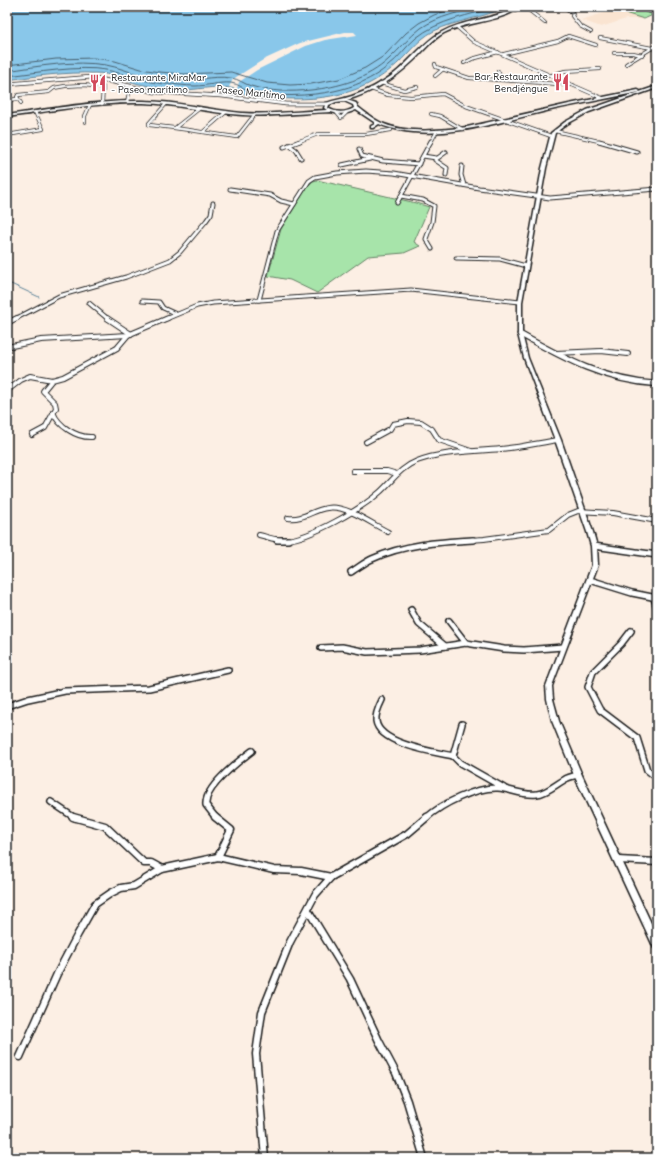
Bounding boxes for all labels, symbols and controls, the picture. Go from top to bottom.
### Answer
place label: Bar Restaurante Bendjéngue [474,70,548,95]
place label: Restaurante MiraMar - Paseo marítimo [111,71,206,96]
restaurant icon: Bar Restaurante Bendjéngue [551,72,571,92]
restaurant icon: Restaurante MiraMar - Paseo marítimo [88,73,108,93]
street label: Paseo Marítimo [216,82,287,103]

